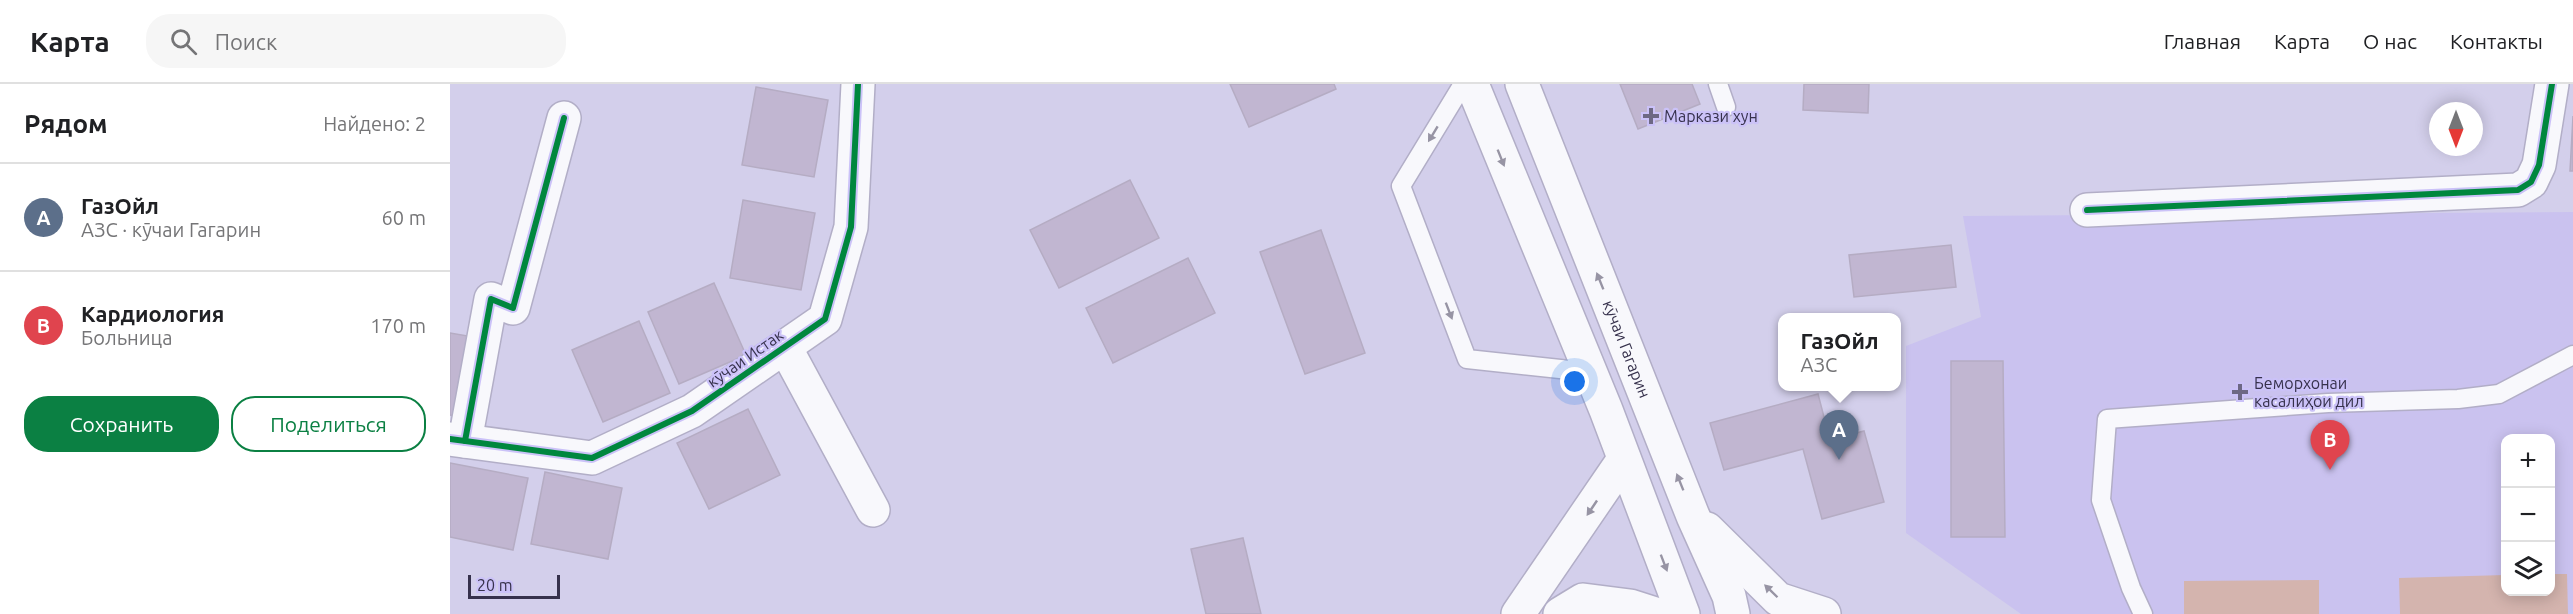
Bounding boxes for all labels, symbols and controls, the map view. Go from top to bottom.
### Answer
search box [146,14,566,68]
icon: search [167,25,200,58]
text: Карта [30,26,110,57]
text: Поиск [215,29,277,54]
text: Главная [2164,29,2241,53]
text: Карта [2274,29,2330,53]
text: О нас [2363,29,2417,53]
text: Контакты [2450,29,2543,53]
north arrow [2429,102,2483,156]
marker: Маркази хун [1642,107,1660,125]
place label: Маркази хун [1664,107,1758,125]
text: Рядом [24,109,108,138]
text: Найдено: 2 [323,112,426,135]
one-way arrow [1427,126,1438,142]
one-way arrow [1497,149,1507,167]
text: ГазОйл [81,193,159,218]
text: A [36,206,51,229]
text: 60 m [382,206,426,229]
text: АЗС · кӯчаи Гагарин [81,218,261,241]
one-way arrow [1595,272,1604,290]
street label: кӯчаи Гагарин [1599,298,1654,400]
text: Кардиология [81,301,224,326]
one-way arrow [1445,302,1454,320]
popup [1778,313,1901,391]
text: B [37,314,50,337]
text: 170 m [370,314,426,337]
street label: кӯчаи Истак [704,325,786,391]
text: Больница [81,326,173,349]
text: ГазОйл [1801,328,1878,353]
text: АЗС [1801,353,1837,376]
your location [1560,367,1589,396]
place label: Беморхонаи касалиҳои дил [2254,374,2364,410]
marker: Беморхонаи касалиҳои дил [2231,383,2249,401]
button: Сохранить [24,396,219,452]
button: Поделиться [231,396,426,452]
pin: A [1820,410,1858,460]
pin: B [2310,420,2350,470]
map controls [2501,434,2555,596]
button: + [2501,434,2555,488]
one-way arrow [1675,473,1684,491]
button: − [2501,488,2555,542]
one-way arrow [1586,499,1598,515]
button: layers [2501,542,2555,596]
one-way arrow [1659,554,1669,572]
scale bar [468,572,560,600]
text: 20 m [477,576,513,594]
one-way arrow [1764,585,1778,599]

